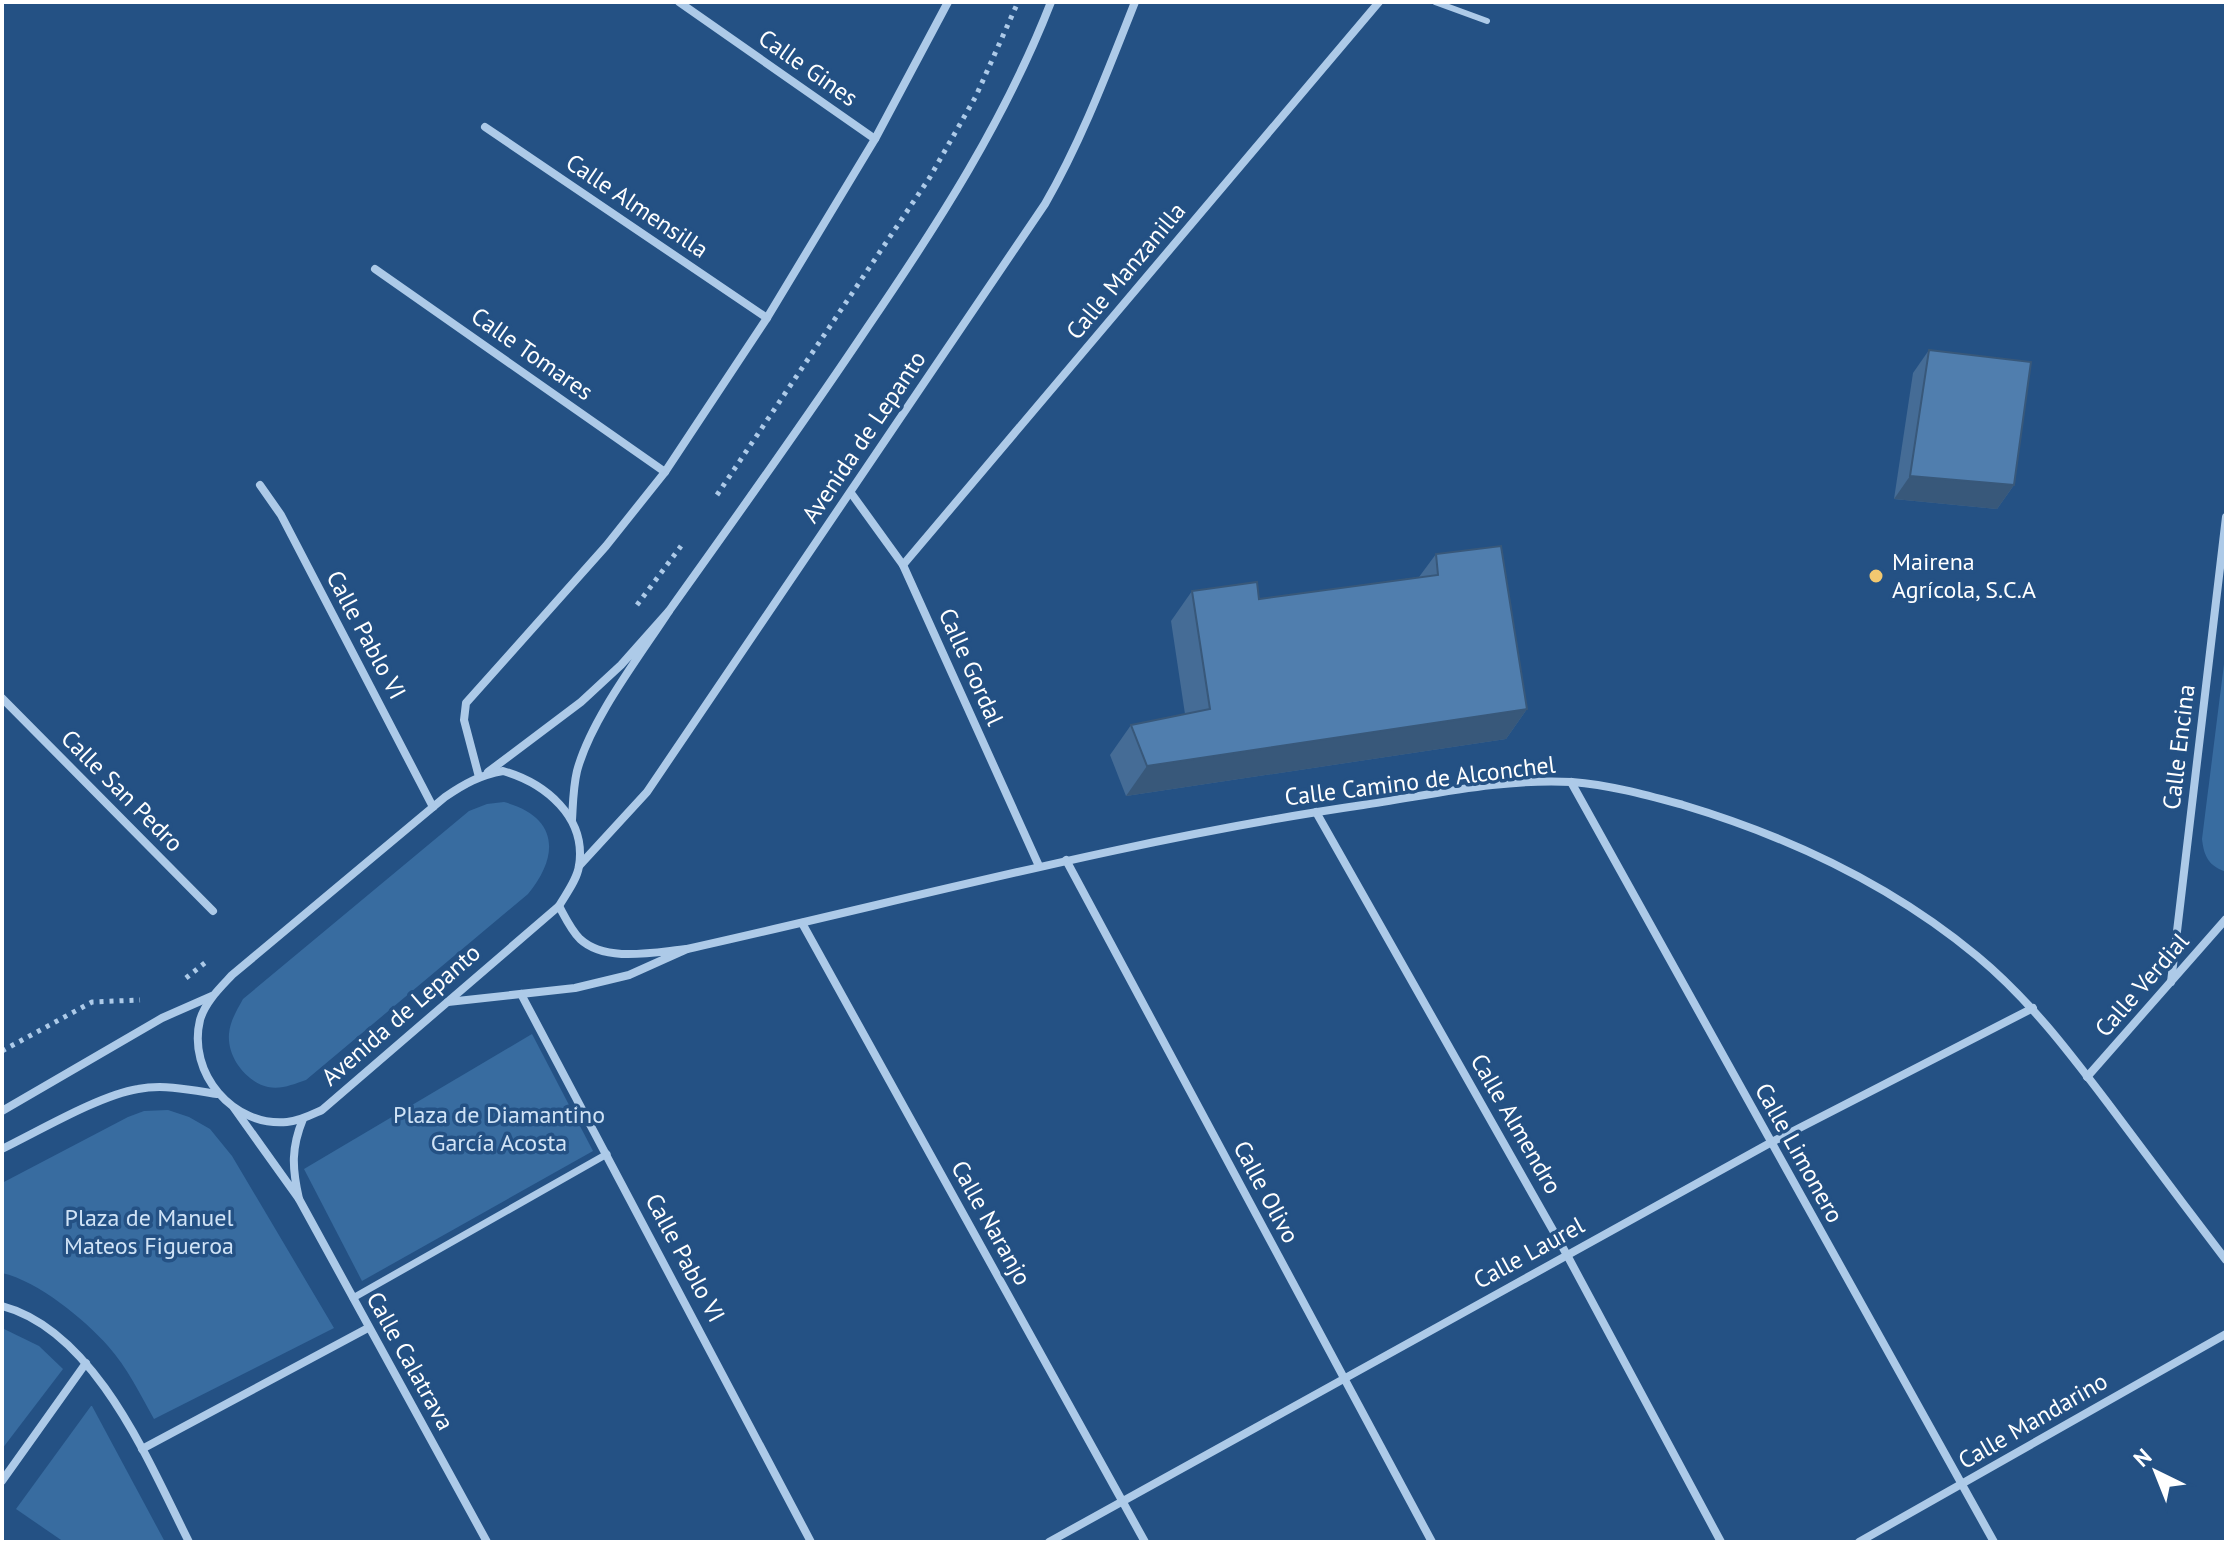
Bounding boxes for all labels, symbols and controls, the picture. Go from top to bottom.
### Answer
street label: Calle Gines [753,22,864,113]
street label: Calle Almensilla [560,146,714,265]
street label: Calle Manzanilla [1059,196,1192,346]
street label: Calle Tomares [465,300,599,407]
street label: Avenida de Lepanto [795,345,933,529]
place label: Mairena Agrícola, S.C.A [1892,546,2036,605]
street label: Calle Pablo VI [320,565,413,704]
marker: Mairena Agrícola, S.C.A [1867,567,1885,585]
street label: Calle Gordal [932,603,1011,730]
street label: Calle Encina [2155,682,2202,811]
street label: Calle San Pedro [55,723,190,858]
street label: Calle Camino de Alconchel [1283,749,1557,812]
street label: Calle Verdial [2088,926,2195,1043]
street label: Avenida de Lepanto [315,937,487,1092]
street label: Calle Almendro [1464,1048,1569,1199]
street label: Calle Limonero [1748,1077,1851,1228]
park label: Plaza de Diamantino García Acosta [393,1099,605,1158]
street label: Calle Olivo [1227,1135,1306,1248]
street label: Calle Naranjo [944,1155,1039,1291]
street label: Calle Pablo VI [639,1188,732,1327]
park label: Plaza de Manuel Mateos Figueroa [64,1202,234,1261]
street label: Calle Laurel [1468,1209,1590,1296]
street label: Calle Calatrava [360,1286,461,1435]
street label: Calle Mandarino [1953,1365,2113,1476]
north arrow [2116,1432,2196,1512]
text: N [2128,1442,2157,1473]

